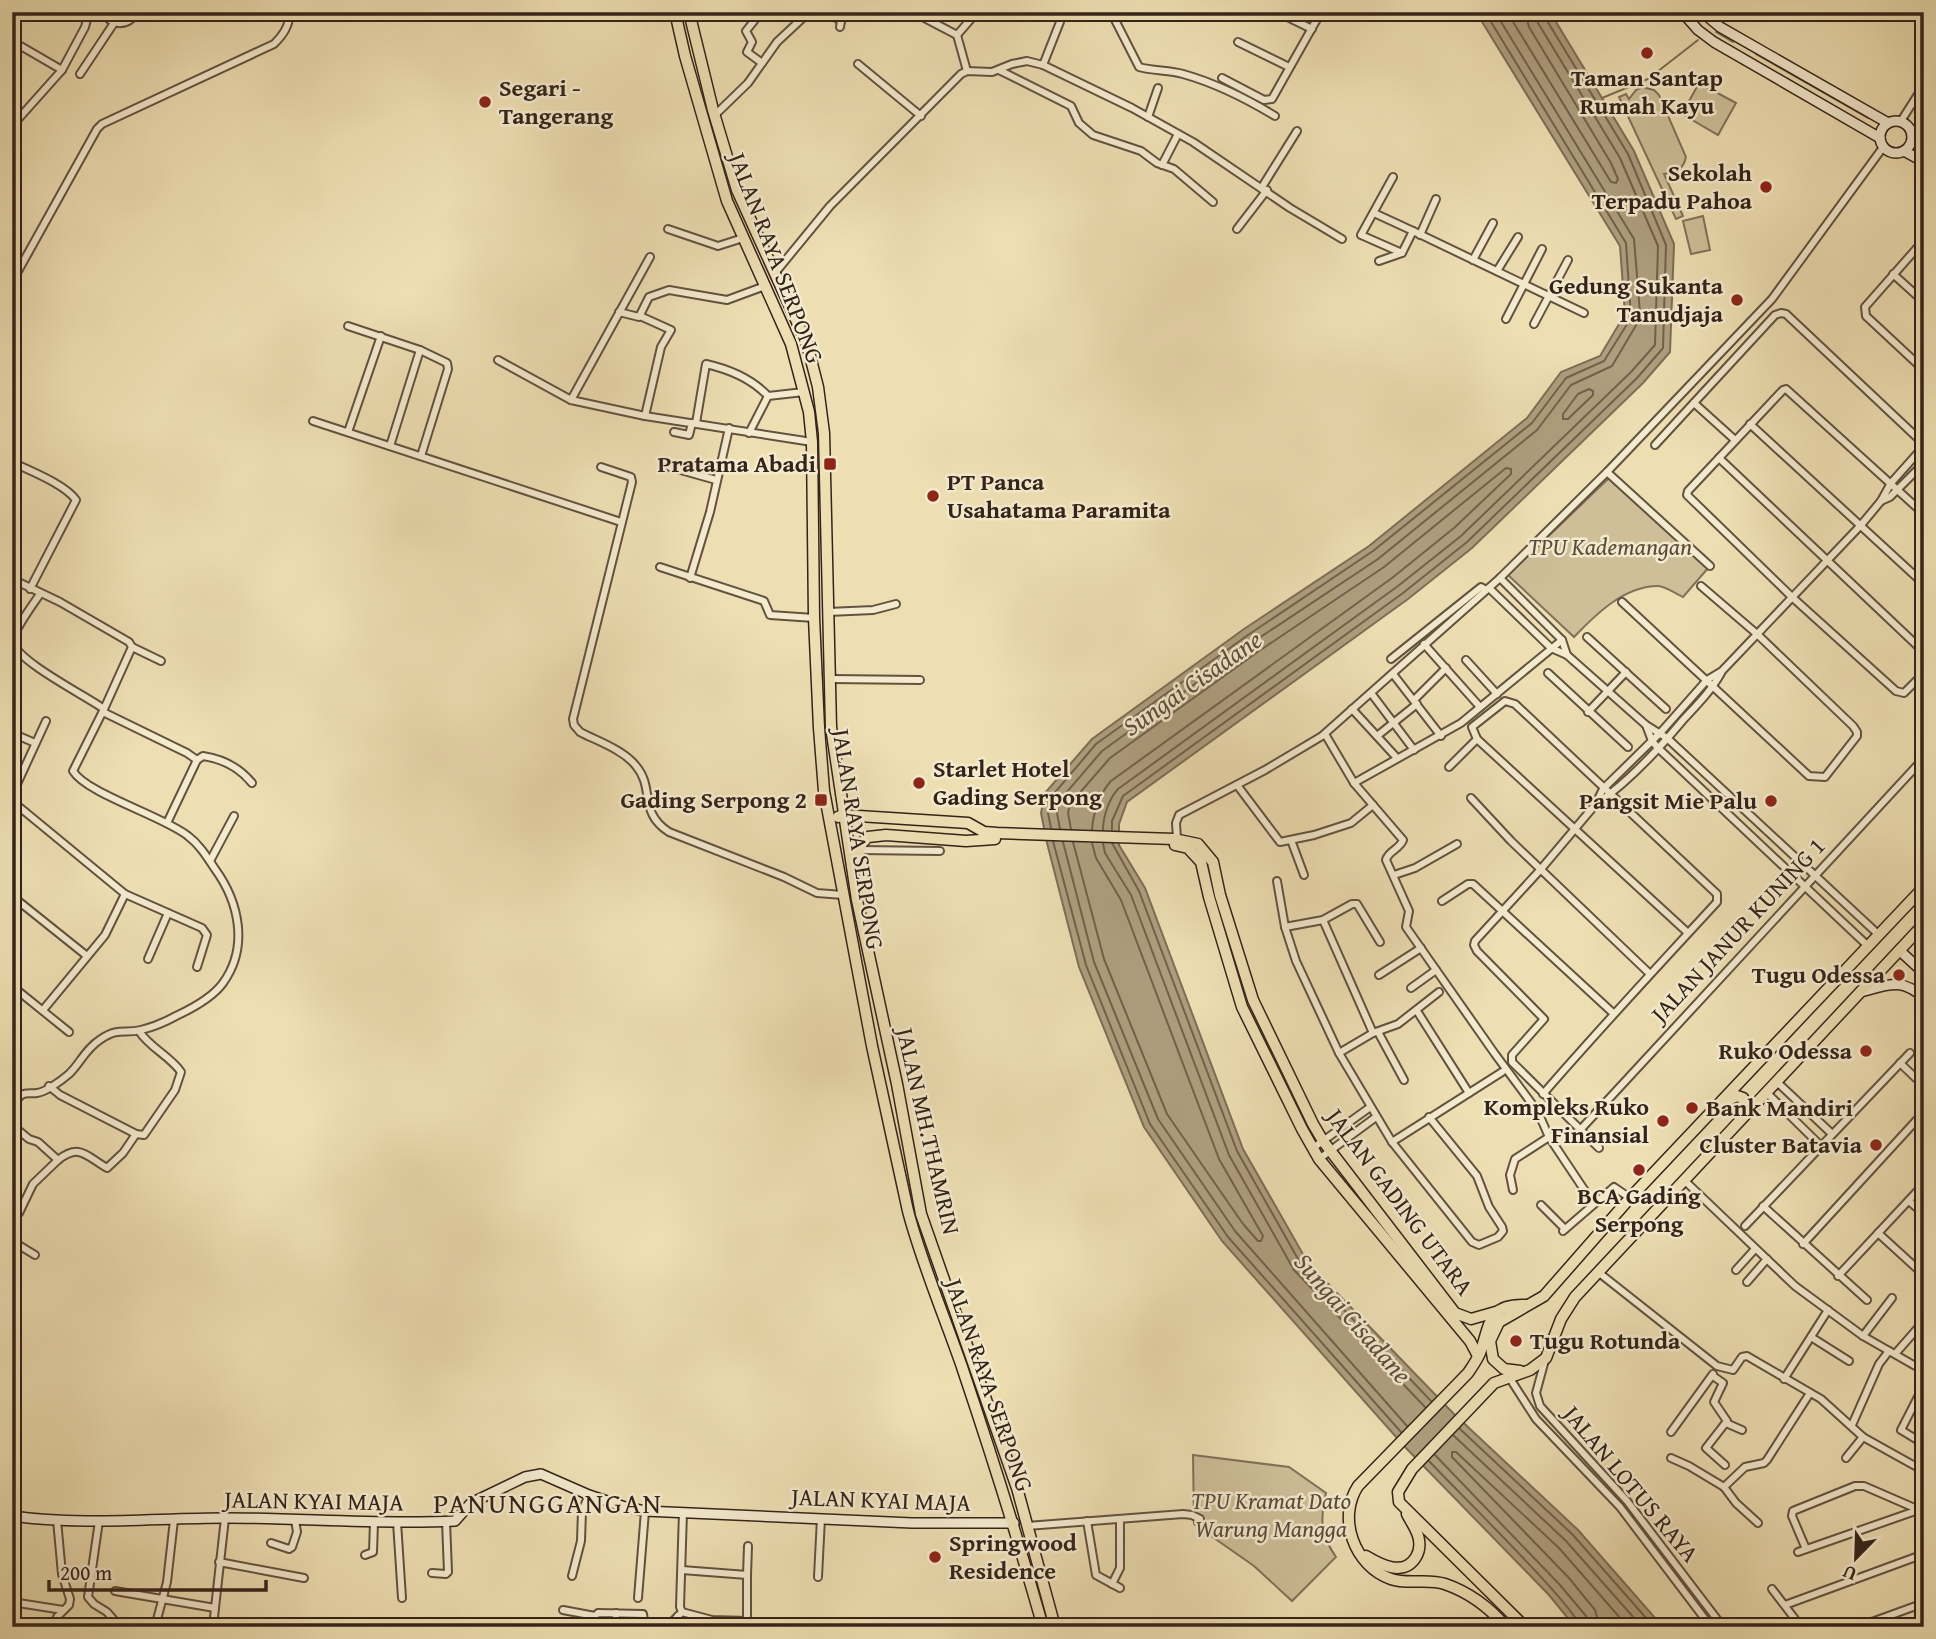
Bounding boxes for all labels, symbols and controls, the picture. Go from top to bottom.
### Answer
marker: Taman Santap Rumah Kayu [1639,45,1655,61]
place label: Taman Santap Rumah Kayu [1571,60,1723,123]
place label: Segari - Tangerang [499,70,613,133]
marker: Segari - Tangerang [477,94,493,110]
street label: JALAN RAYA SERPONG [719,145,833,368]
place label: Sekolah Terpadu Pahoa [1592,155,1753,218]
marker: Sekolah Terpadu Pahoa [1758,179,1774,195]
place label: Gedung Sukanta Tanudjaja [1549,268,1724,331]
marker: Gedung Sukanta Tanudjaja [1729,292,1745,308]
place label: Pratama Abadi [657,446,816,481]
marker: Pratama Abadi [822,456,838,472]
place label: PT Panca Usahatama Paramita [947,464,1171,527]
marker: PT Panca Usahatama Paramita [925,488,941,504]
park label: TPU Kademangan [1528,529,1692,564]
water label: Sungai Cisadane [1114,620,1270,745]
street label: JALAN RAYA SERPONG [823,723,893,952]
place label: Starlet Hotel Gading Serpong [933,751,1102,814]
marker: Starlet Hotel Gading Serpong [911,775,927,791]
place label: Gading Serpong 2 [620,782,807,817]
place label: Pangsit Mie Palu [1579,783,1757,818]
marker: Gading Serpong 2 [813,792,829,808]
marker: Pangsit Mie Palu [1763,793,1779,809]
street label: JALAN JANUR KUNING 1 [1640,829,1833,1032]
place label: Tugu Odessa [1752,957,1886,992]
marker: Tugu Odessa [1891,967,1907,983]
street label: JALAN MH.THAMRIN [887,1021,969,1238]
place label: Ruko Odessa [1719,1033,1853,1068]
marker: Ruko Odessa [1858,1043,1874,1059]
place label: Kompleks Ruko Finansial [1484,1089,1650,1152]
place label: Bank Mandiri [1706,1090,1853,1125]
street label: JALAN GADING UTARA [1317,1099,1483,1303]
marker: Bank Mandiri [1684,1100,1700,1116]
marker: Kompleks Ruko Finansial [1655,1113,1671,1129]
place label: Cluster Batavia [1700,1127,1863,1162]
marker: Cluster Batavia [1868,1137,1884,1153]
marker: BCA Gading Serpong [1631,1162,1647,1178]
place label: BCA Gading Serpong [1577,1178,1701,1241]
water label: Sungai Cisadane [1285,1243,1421,1392]
street label: JALAN RAYA SERPONG [936,1271,1042,1496]
place label: Tugu Rotunda [1530,1323,1681,1358]
marker: Tugu Rotunda [1508,1333,1524,1349]
street label: JALAN LOTUS RAYA [1553,1395,1708,1570]
street label: JALAN KYAI MAJA [788,1479,972,1520]
street label: JALAN KYAI MAJA [221,1481,405,1520]
district label: PANUNGGANGAN [433,1482,663,1523]
park label: TPU Kramat Dato Warung Mangga [1191,1483,1351,1546]
north arrow [1820,1524,1890,1594]
place label: Springwood Residence [949,1525,1077,1588]
scale bar [49,1548,266,1592]
marker: Springwood Residence [927,1549,943,1565]
text: 200 m [60,1557,112,1588]
text: U [1838,1558,1861,1589]

